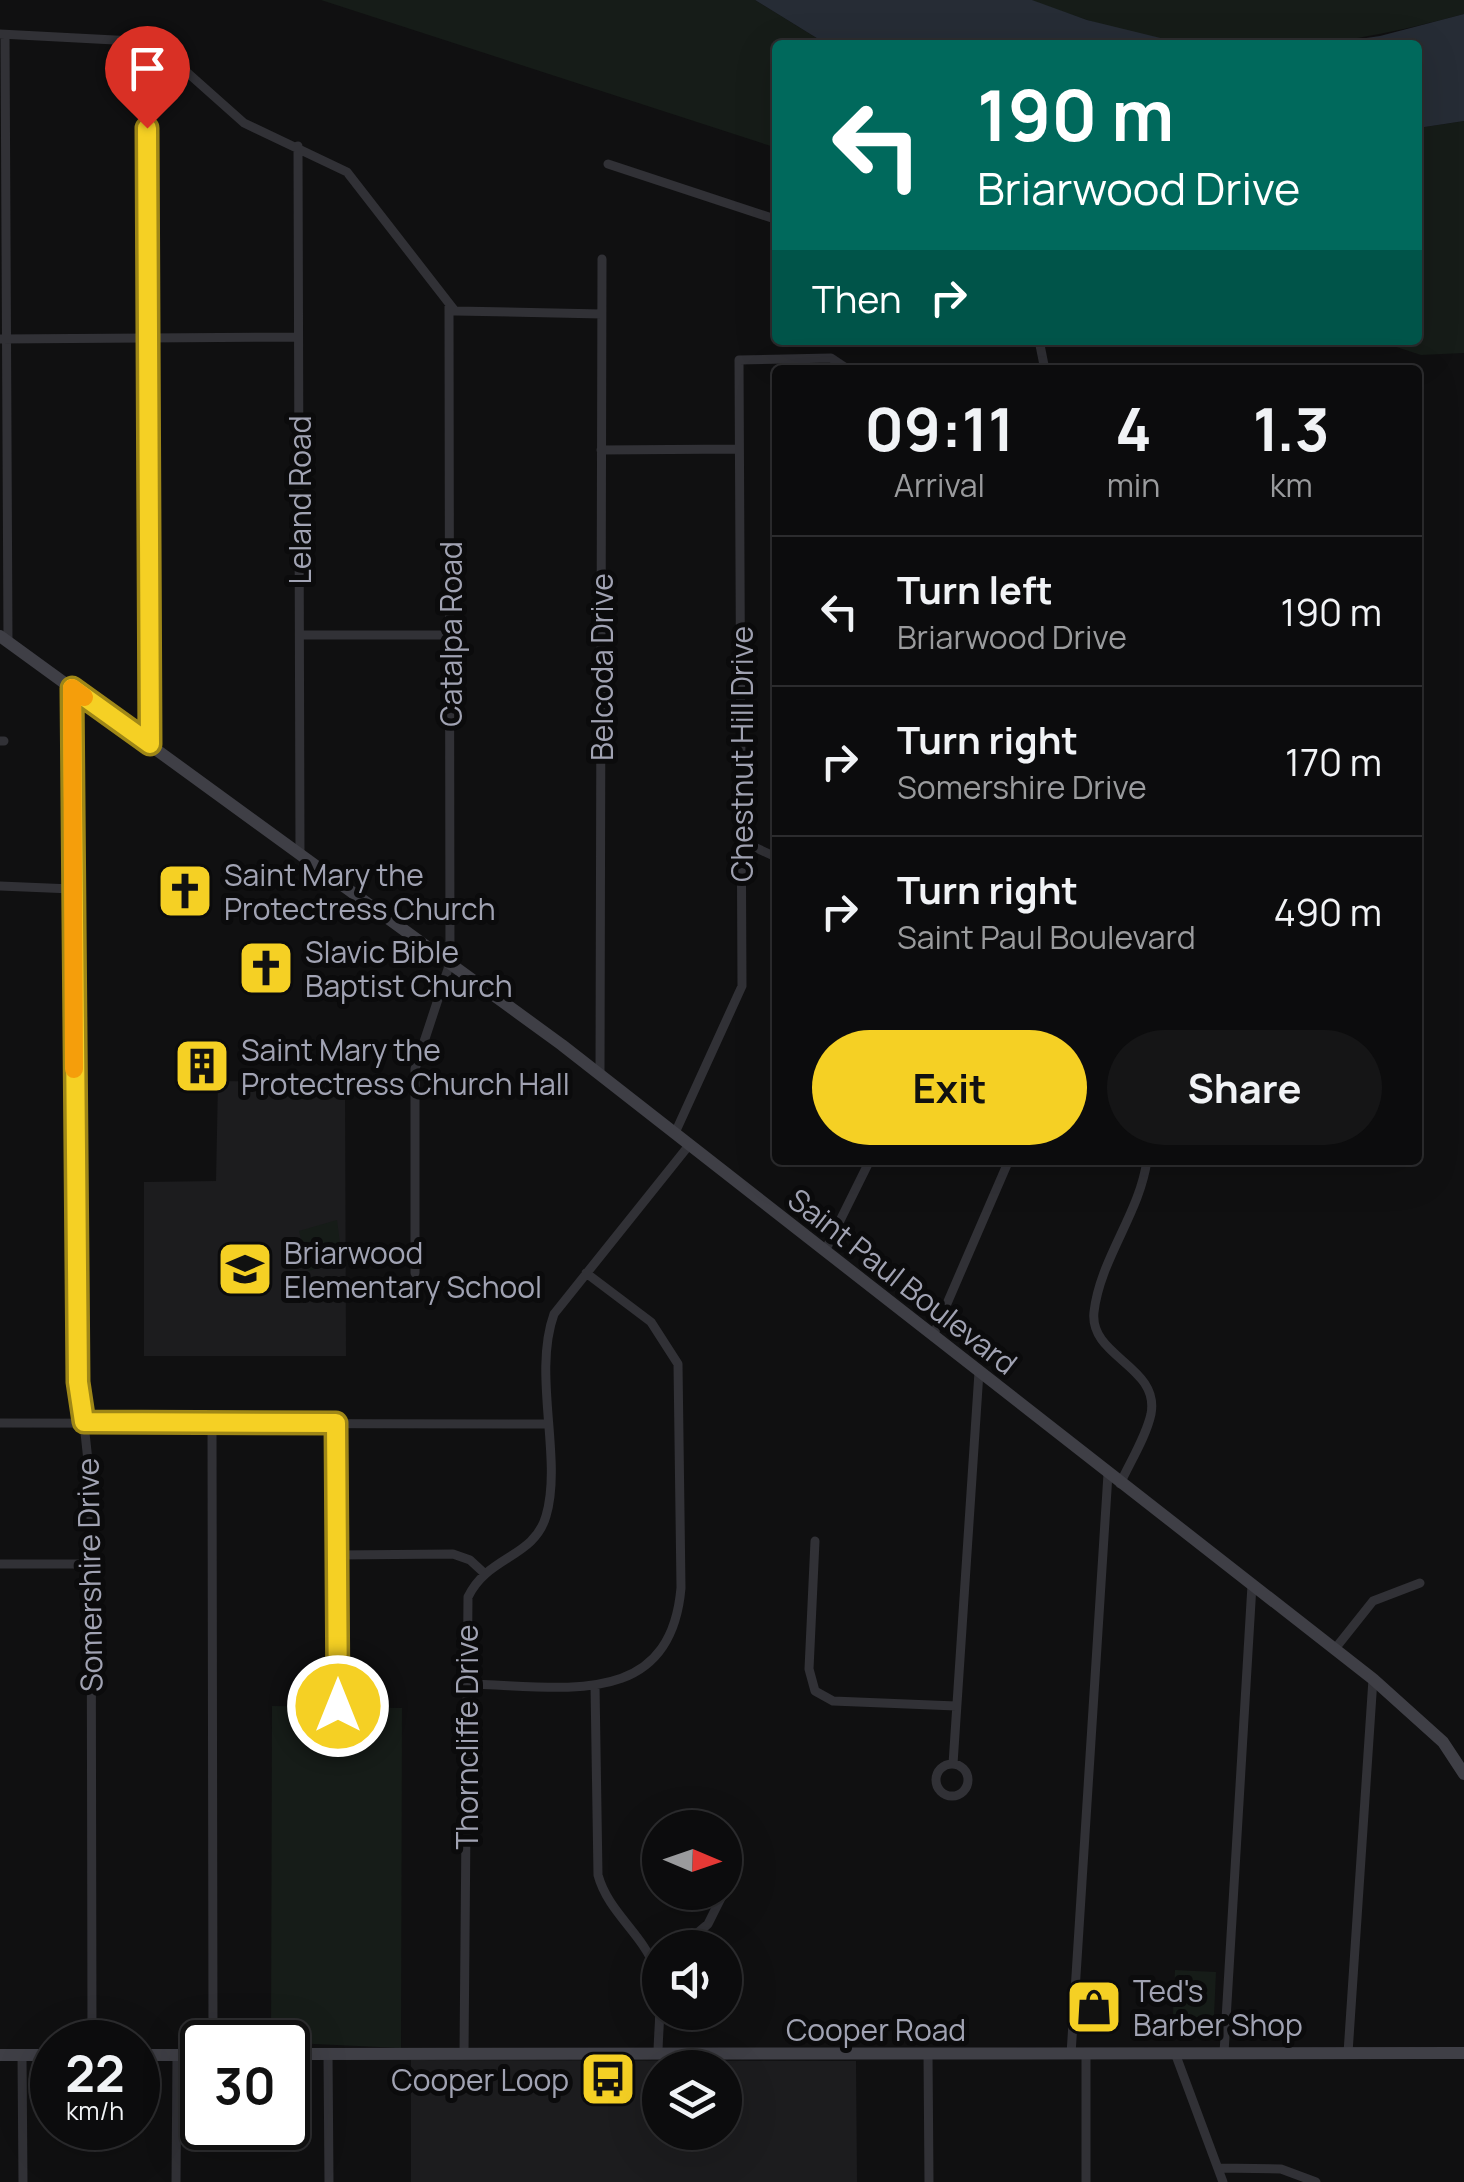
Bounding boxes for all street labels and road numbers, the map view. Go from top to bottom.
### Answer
street label: Leland Road [279,415,320,585]
street label: Catalpa Road [430,541,471,727]
street label: Belcoda Drive [581,573,622,761]
street label: Chestnut Hill Drive [721,626,762,882]
street label: Saint Paul Boulevard [780,1179,1026,1383]
street label: Somershire Drive [66,1458,112,1692]
street label: Thorncliffe Drive [446,1624,487,1850]
street label: Cooper Road [786,2009,966,2050]

